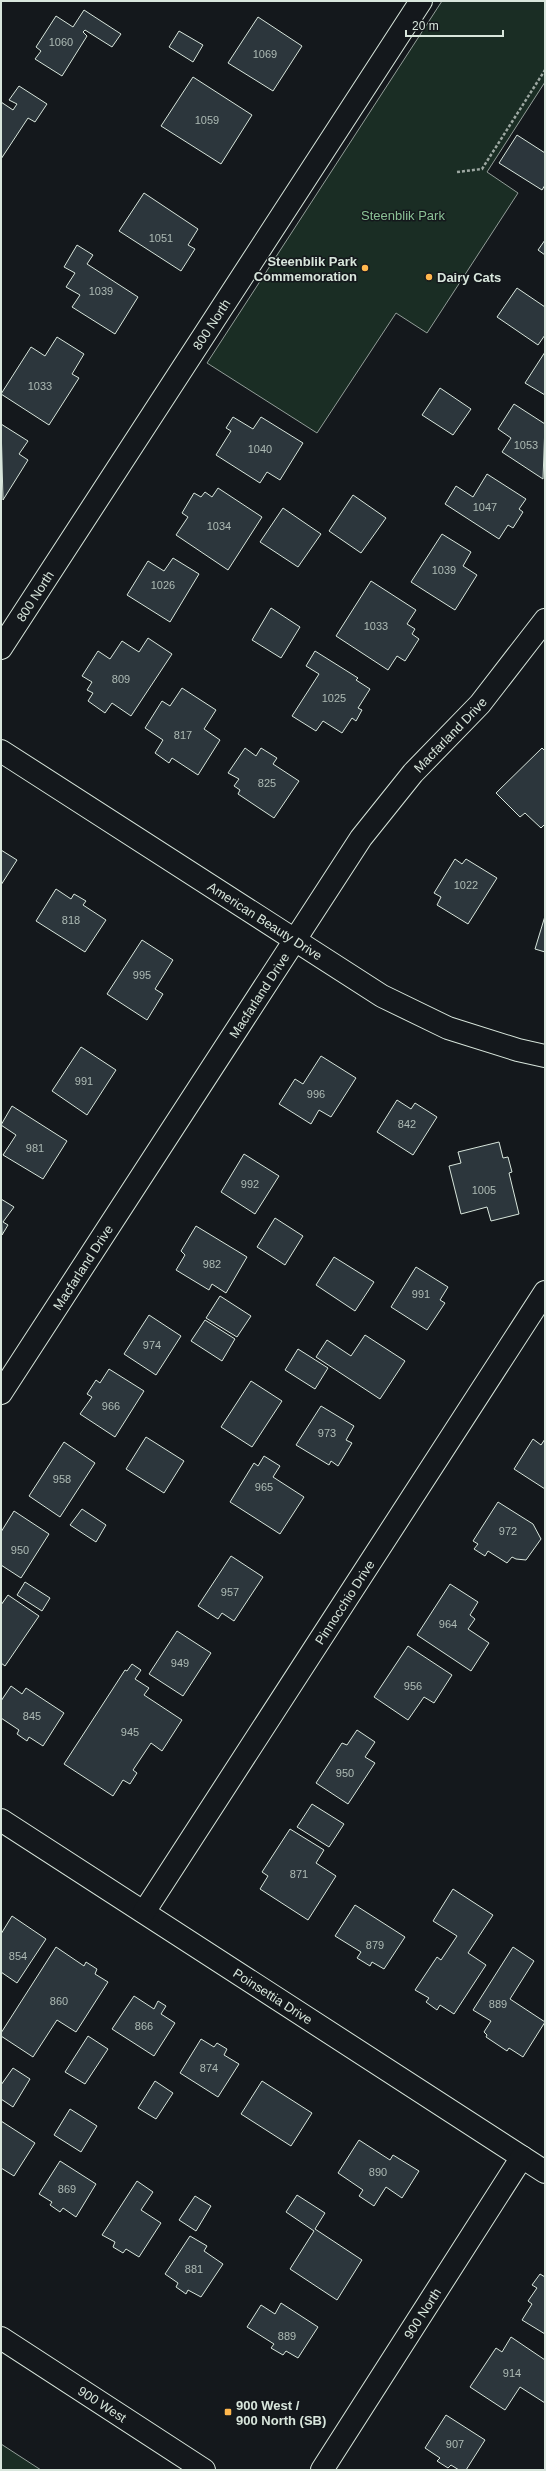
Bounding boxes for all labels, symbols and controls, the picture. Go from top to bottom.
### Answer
scale bar [406,12,503,38]
text: 20 m [412,19,439,33]
house number: 1060 [49,36,73,48]
house number: 1069 [253,48,277,60]
house number: 1059 [195,114,219,126]
park label: Steenblik Park [361,208,445,223]
house number: 1051 [149,232,173,244]
place label: Steenblik Park Commemoration [254,254,358,284]
marker: Steenblik Park Commemoration [360,263,370,273]
place label: Dairy Cats [437,270,501,285]
marker: Dairy Cats [424,272,434,282]
house number: 1039 [89,285,113,297]
street label: 800 North [189,296,233,352]
house number: 1033 [28,380,52,392]
house number: 1053 [514,439,538,451]
house number: 1040 [248,443,272,455]
house number: 1047 [473,501,497,513]
house number: 1034 [207,520,231,532]
house number: 1039 [432,564,456,576]
street label: 800 North [13,568,57,624]
house number: 1026 [151,579,175,591]
house number: 1033 [364,620,388,632]
house number: 809 [112,673,130,685]
house number: 1025 [322,692,346,704]
street label: Macfarland Drive [410,694,490,775]
house number: 817 [174,729,192,741]
house number: 825 [258,777,276,789]
street label: American Beauty Drive [205,879,325,963]
house number: 1022 [454,879,478,891]
house number: 818 [62,914,80,926]
street label: Macfarland Drive [226,950,292,1041]
house number: 995 [133,969,151,981]
house number: 991 [75,1075,93,1087]
house number: 996 [307,1088,325,1100]
house number: 842 [398,1118,416,1130]
house number: 981 [26,1142,44,1154]
house number: 992 [241,1178,259,1190]
house number: 1005 [472,1184,496,1196]
street label: Macfarland Drive [50,1222,116,1312]
house number: 982 [203,1258,221,1270]
house number: 991 [412,1288,430,1300]
house number: 974 [143,1339,161,1351]
house number: 966 [102,1400,120,1412]
house number: 973 [318,1427,336,1439]
house number: 958 [53,1473,71,1485]
house number: 965 [255,1481,273,1493]
house number: 972 [499,1525,517,1537]
house number: 950 [11,1544,29,1556]
street label: Pinnocchio Drive [312,1557,377,1647]
house number: 957 [221,1586,239,1598]
house number: 964 [439,1618,457,1630]
house number: 949 [171,1657,189,1669]
house number: 956 [404,1680,422,1692]
house number: 845 [23,1710,41,1722]
house number: 945 [121,1726,139,1738]
house number: 950 [336,1767,354,1779]
house number: 871 [290,1868,308,1880]
house number: 879 [366,1939,384,1951]
house number: 854 [9,1950,27,1962]
street label: Poinsettia Drive [231,1965,315,2027]
house number: 860 [50,1995,68,2007]
house number: 889 [489,1998,507,2010]
house number: 866 [135,2020,153,2032]
house number: 874 [200,2062,218,2074]
house number: 890 [369,2166,387,2178]
house number: 869 [58,2183,76,2195]
house number: 881 [185,2263,203,2275]
street label: 900 North [400,2285,444,2341]
house number: 889 [278,2330,296,2342]
house number: 914 [503,2367,521,2379]
street label: 900 West [75,2383,130,2425]
place label: 900 West / 900 North (SB) [236,2398,326,2428]
marker: 900 West / 900 North (SB) [223,2407,233,2417]
house number: 907 [446,2438,464,2450]

